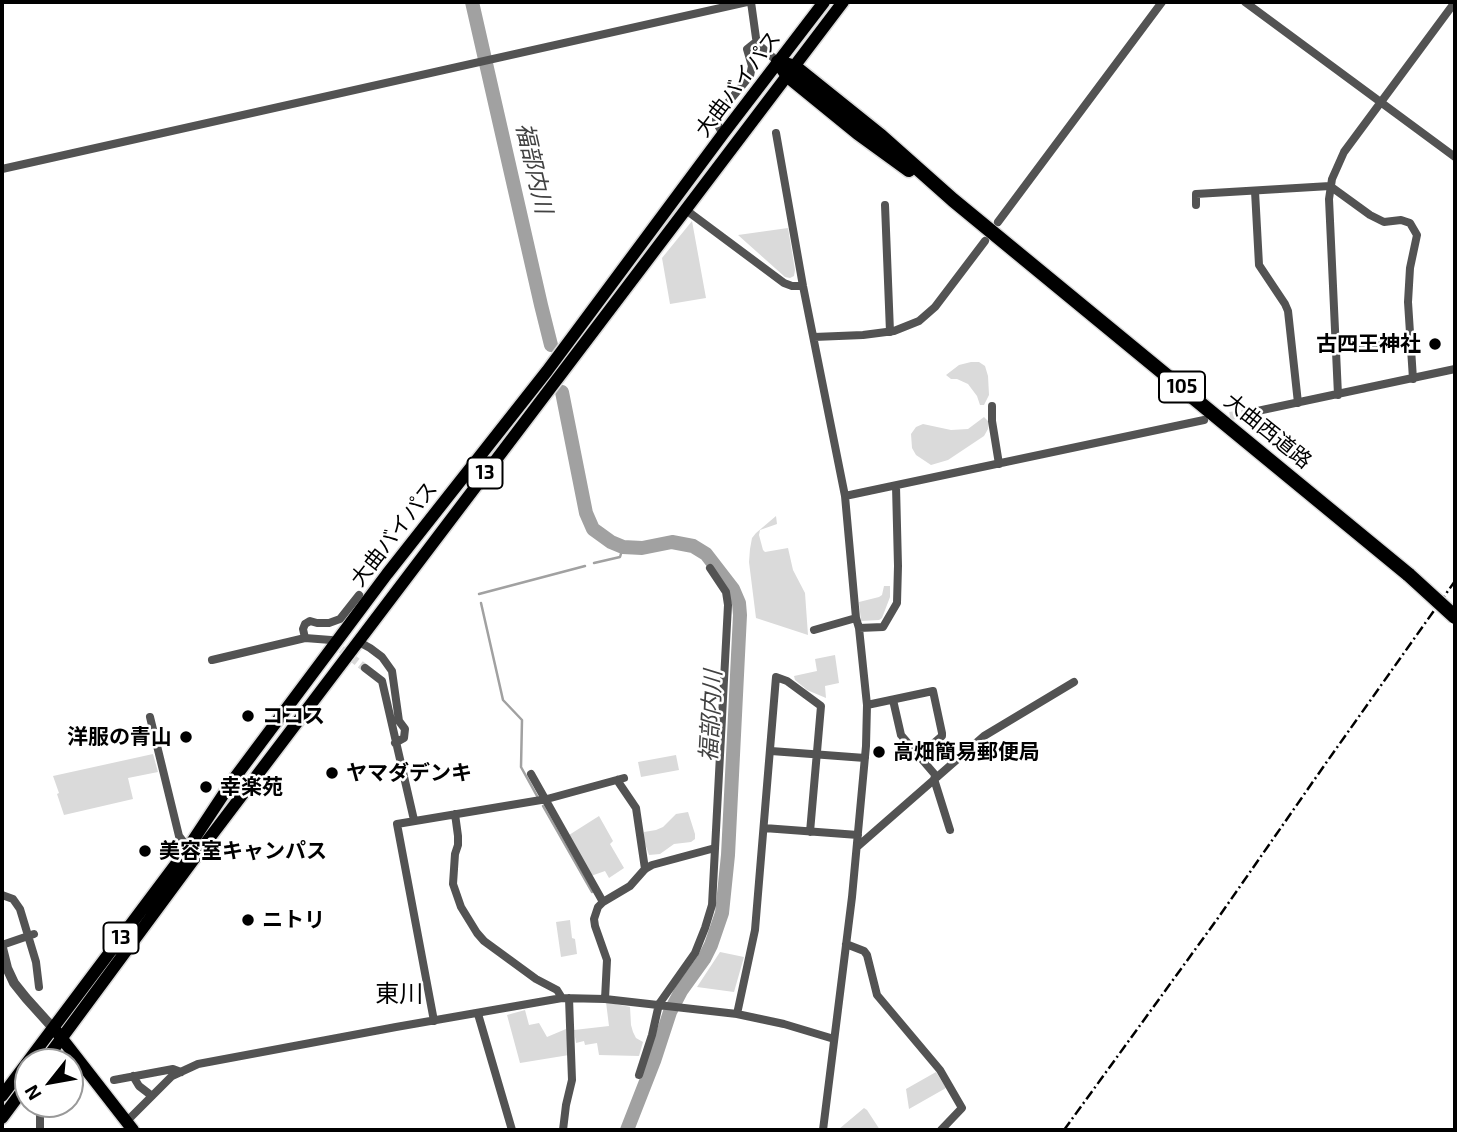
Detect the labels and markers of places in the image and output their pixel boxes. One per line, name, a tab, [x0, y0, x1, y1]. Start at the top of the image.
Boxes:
place label: 古四王神社	[1316, 331, 1421, 357]
marker: 古四王神社	[1427, 336, 1443, 352]
place label: ココス	[262, 703, 325, 729]
marker: ココス	[240, 708, 256, 724]
place label: 洋服の青山	[67, 724, 172, 750]
marker: 洋服の青山	[178, 729, 194, 745]
place label: 高畑簡易郵便局	[893, 739, 1040, 765]
marker: 高畑簡易郵便局	[871, 744, 887, 760]
place label: ヤマダデンキ	[346, 760, 472, 786]
marker: ヤマダデンキ	[324, 765, 340, 781]
place label: 幸楽苑	[220, 774, 283, 800]
marker: 幸楽苑	[198, 779, 214, 795]
place label: 美容室キャンパス	[159, 838, 327, 864]
marker: 美容室キャンパス	[137, 843, 153, 859]
place label: ニトリ	[262, 907, 325, 933]
marker: ニトリ	[240, 912, 256, 928]

